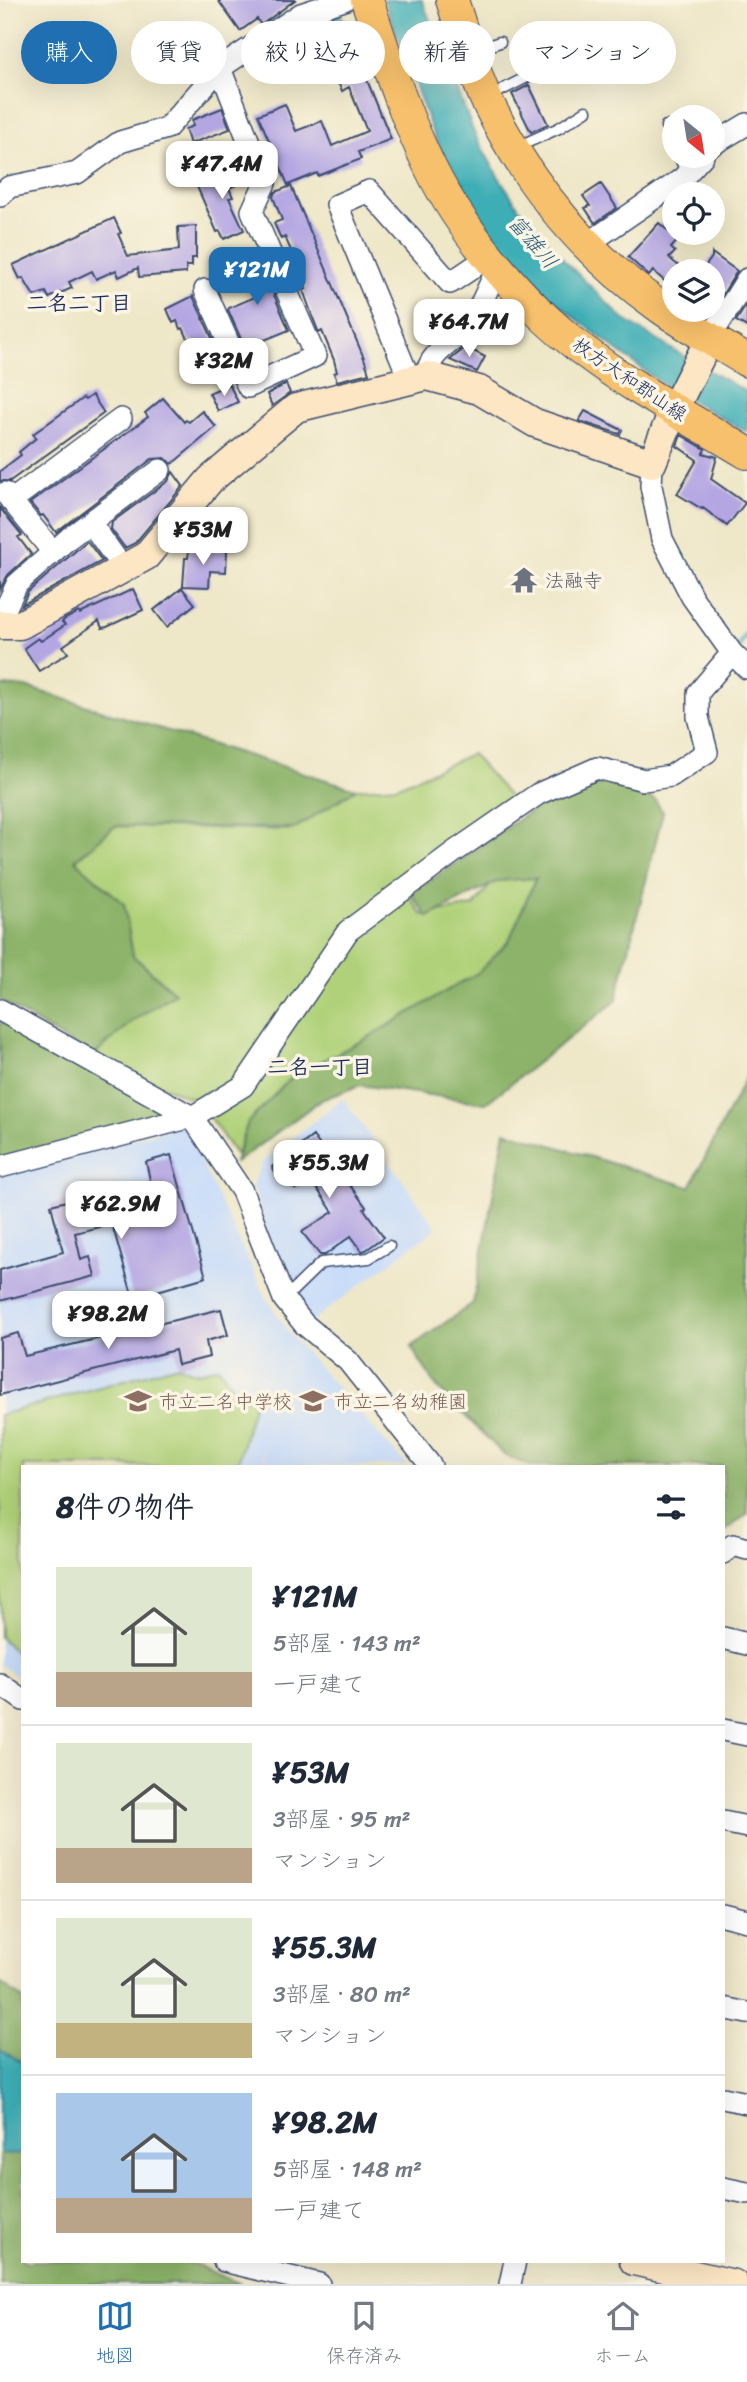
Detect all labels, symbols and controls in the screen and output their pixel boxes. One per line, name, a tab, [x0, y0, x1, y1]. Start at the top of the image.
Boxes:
chip: 購入	[21, 21, 117, 84]
chip: 賃貸	[131, 21, 227, 84]
chip: 絞り込み	[241, 21, 385, 84]
chip: 新着	[399, 21, 495, 84]
chip: マンション	[509, 21, 676, 84]
north arrow	[662, 105, 724, 168]
map controls	[662, 105, 725, 322]
pin: ¥47.4M	[165, 142, 279, 201]
text: ¥47.4M	[182, 143, 262, 184]
button: locate	[662, 182, 725, 245]
water label: 富雄川	[498, 206, 568, 278]
pin: ¥121M	[208, 247, 306, 307]
text: ¥121M	[225, 249, 289, 290]
button: layers	[662, 259, 725, 322]
district label: 二名二丁目	[27, 284, 132, 322]
pin: ¥64.7M	[412, 300, 526, 359]
text: ¥64.7M	[429, 301, 509, 342]
street label: 枚方大和郡山線	[565, 329, 694, 430]
pin: ¥32M	[183, 338, 265, 398]
text: ¥32M	[195, 340, 253, 381]
pin: ¥53M	[162, 508, 244, 567]
text: ¥53M	[174, 509, 232, 550]
place label: 法融寺	[545, 564, 602, 597]
temple icon: 法融寺	[509, 565, 539, 595]
district label: 二名一丁目	[268, 1048, 373, 1086]
pin: ¥55.3M	[272, 1140, 386, 1200]
text: ¥55.3M	[289, 1142, 369, 1183]
pin: ¥62.9M	[64, 1182, 178, 1241]
text: ¥62.9M	[82, 1183, 160, 1224]
pin: ¥98.2M	[51, 1292, 165, 1351]
text: ¥98.2M	[68, 1293, 148, 1334]
place label: 市立二名中学校	[159, 1385, 292, 1418]
place label: 市立二名幼稚園	[334, 1385, 467, 1418]
school or university icon: 市立二名中学校	[123, 1386, 153, 1416]
school or university icon: 市立二名幼稚園	[298, 1386, 328, 1416]
text: 8件の物件	[56, 1480, 194, 1534]
icon: filters	[652, 1488, 690, 1526]
text: ¥121M	[273, 1569, 357, 1623]
icon: home	[112, 1595, 196, 1679]
text: 5部屋 · 143 m²	[273, 1623, 421, 1664]
text: 一戸建て	[273, 1664, 365, 1705]
text: ¥53M	[273, 1745, 349, 1799]
icon: home	[112, 1771, 196, 1855]
text: 3部屋 · 95 m²	[273, 1799, 411, 1840]
text: マンション	[273, 1840, 387, 1881]
text: ¥55.3M	[273, 1920, 376, 1974]
icon: home	[112, 1946, 196, 2030]
text: 3部屋 · 80 m²	[273, 1974, 411, 2015]
text: マンション	[273, 2015, 387, 2056]
text: ¥98.2M	[273, 2095, 377, 2149]
icon: home	[112, 2121, 196, 2205]
text: 5部屋 · 148 m²	[273, 2149, 422, 2190]
text: 一戸建て	[273, 2190, 365, 2231]
tab: 地図	[96, 2297, 134, 2372]
tab: 保存済み	[326, 2297, 402, 2372]
tab: ホーム	[595, 2297, 651, 2372]

